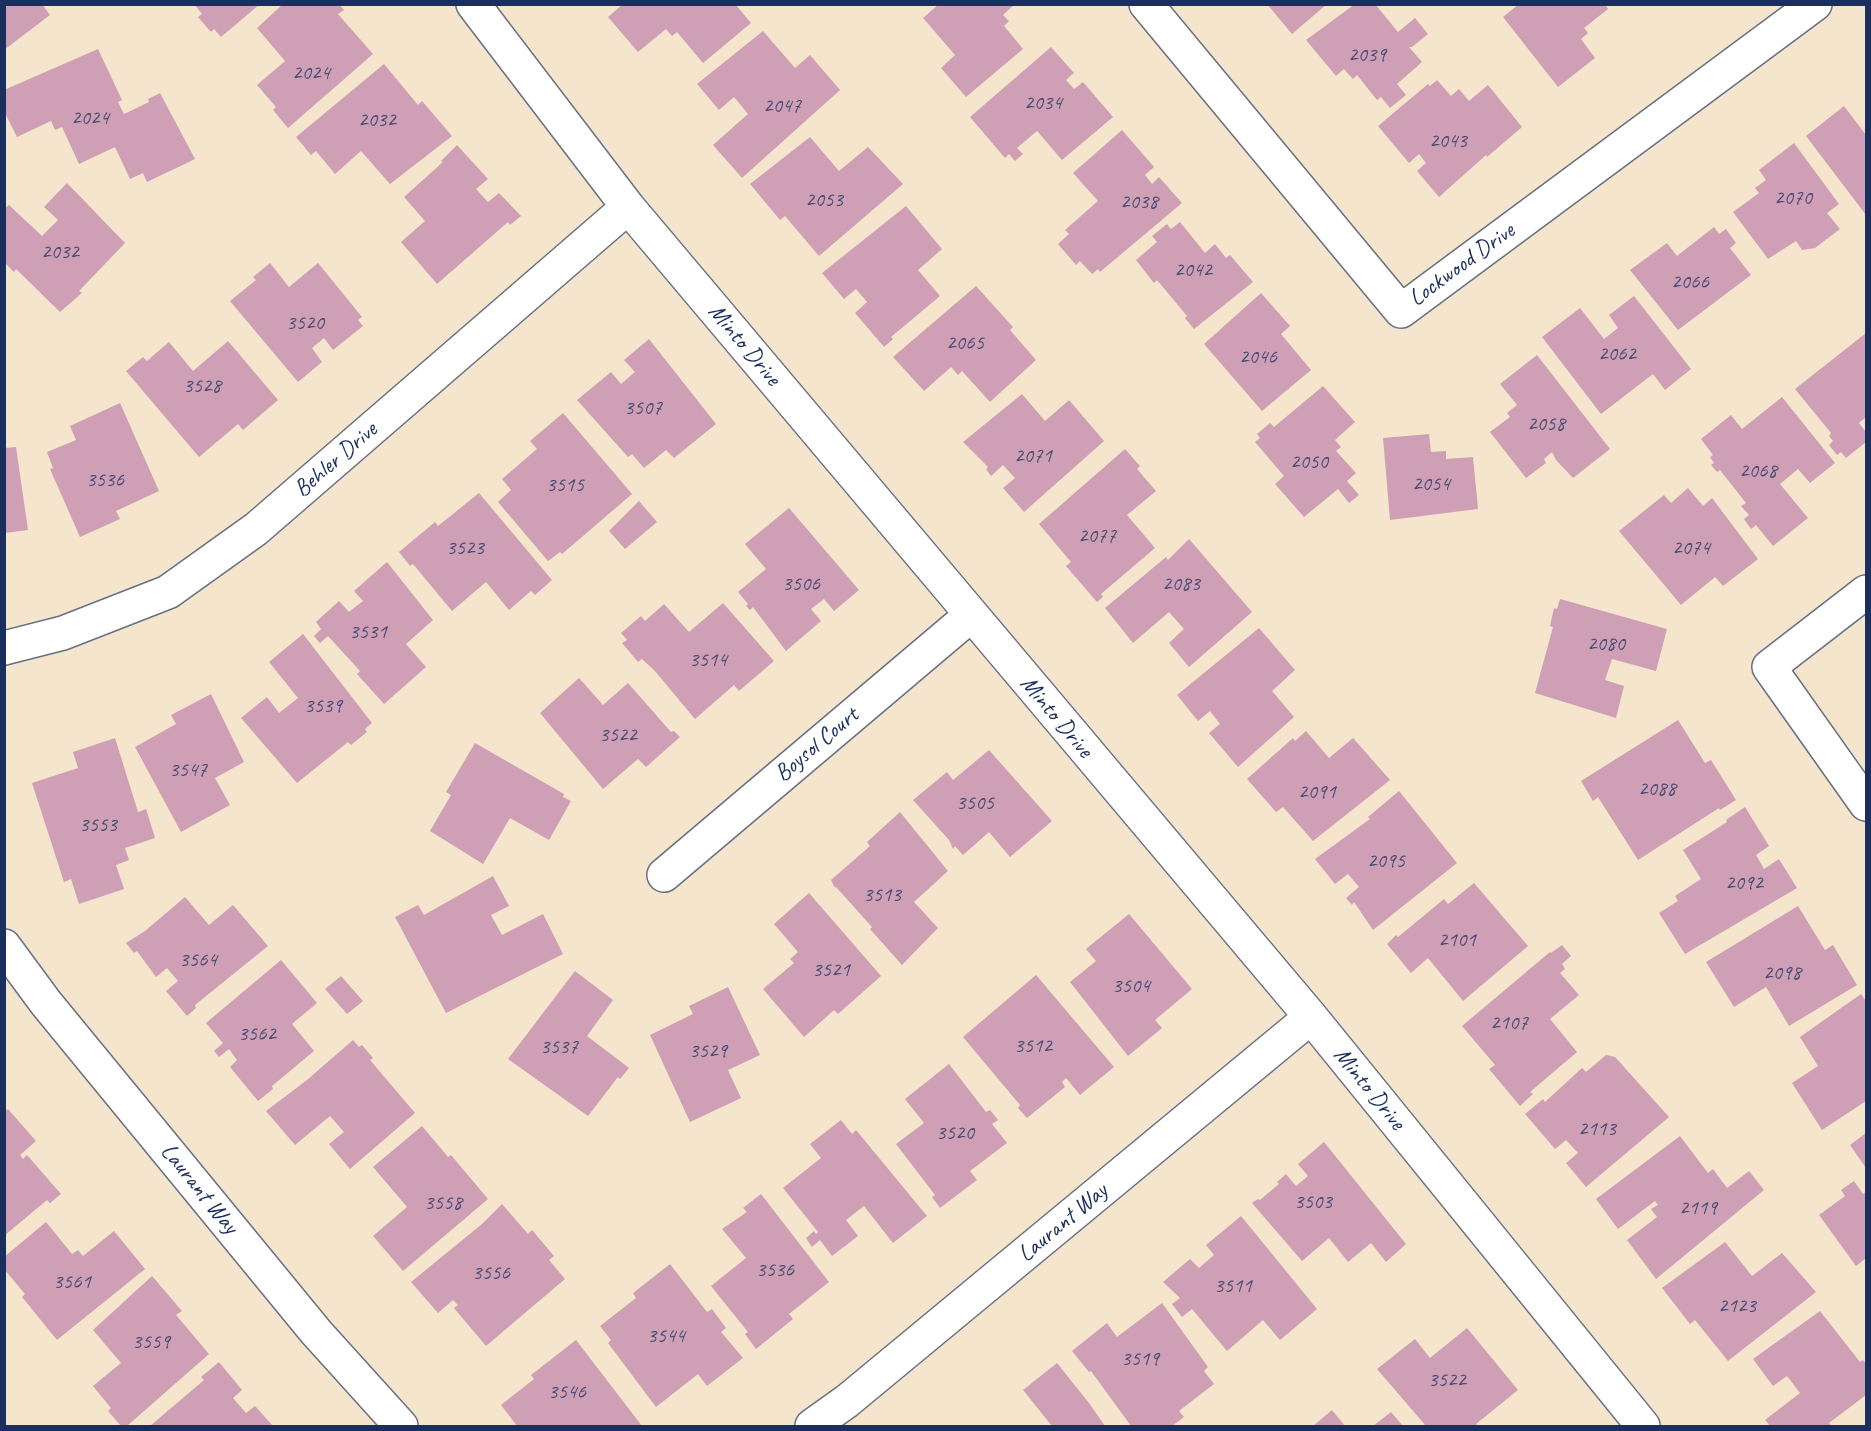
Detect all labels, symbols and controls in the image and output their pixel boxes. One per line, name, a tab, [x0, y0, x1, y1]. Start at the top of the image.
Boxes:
house number: 2039	[1348, 42, 1386, 68]
house number: 2024	[292, 60, 330, 86]
house number: 2034	[1024, 90, 1062, 116]
house number: 2047	[763, 93, 801, 119]
house number: 2024	[71, 105, 109, 131]
house number: 2032	[358, 107, 396, 133]
house number: 2043	[1429, 128, 1467, 154]
house number: 2070	[1774, 185, 1812, 211]
house number: 2053	[805, 187, 843, 213]
house number: 2038	[1120, 189, 1158, 215]
street label: Lockwood Drive	[1404, 217, 1520, 313]
house number: 2032	[41, 239, 79, 265]
house number: 2042	[1174, 257, 1212, 283]
house number: 2066	[1671, 269, 1709, 295]
street label: Minto Drive	[701, 298, 787, 392]
house number: 3520	[286, 310, 324, 336]
house number: 2065	[946, 330, 984, 356]
house number: 2062	[1598, 341, 1636, 367]
house number: 2046	[1239, 344, 1277, 370]
house number: 3528	[183, 373, 221, 399]
house number: 3507	[624, 395, 662, 421]
house number: 2058	[1527, 411, 1565, 437]
street label: Behler Drive	[289, 416, 383, 504]
house number: 2071	[1014, 443, 1052, 469]
house number: 2050	[1290, 449, 1328, 475]
house number: 2068	[1739, 458, 1777, 484]
house number: 3536	[86, 467, 124, 493]
house number: 2054	[1412, 471, 1450, 497]
house number: 3515	[546, 472, 584, 498]
house number: 2077	[1078, 523, 1116, 549]
house number: 3523	[446, 535, 484, 561]
house number: 2074	[1672, 535, 1710, 561]
house number: 3506	[782, 571, 820, 597]
house number: 2083	[1162, 571, 1200, 597]
house number: 3531	[349, 619, 387, 645]
house number: 2080	[1587, 631, 1625, 657]
house number: 3514	[689, 647, 727, 673]
street label: Minto Drive	[1013, 670, 1099, 764]
house number: 3539	[304, 693, 342, 719]
street label: Boysol Court	[769, 702, 865, 788]
house number: 3522	[599, 722, 637, 748]
house number: 3547	[169, 757, 207, 783]
house number: 2088	[1638, 776, 1676, 802]
house number: 2091	[1298, 779, 1336, 805]
house number: 3505	[956, 790, 994, 816]
house number: 3553	[79, 812, 117, 838]
house number: 2095	[1367, 848, 1405, 874]
house number: 2092	[1725, 870, 1763, 896]
house number: 3513	[863, 882, 901, 908]
house number: 2101	[1438, 927, 1476, 953]
house number: 3564	[179, 947, 217, 973]
house number: 3521	[812, 957, 850, 983]
house number: 2098	[1763, 960, 1801, 986]
house number: 3504	[1112, 973, 1150, 999]
house number: 2107	[1490, 1010, 1528, 1036]
house number: 3562	[238, 1021, 276, 1047]
house number: 3512	[1014, 1033, 1052, 1059]
house number: 3537	[540, 1034, 578, 1060]
house number: 3529	[689, 1038, 727, 1064]
street label: Minto Drive	[1327, 1042, 1411, 1136]
house number: 2113	[1578, 1116, 1616, 1142]
house number: 3520	[936, 1120, 974, 1146]
street label: Laurant Way	[154, 1138, 244, 1240]
street label: Laurant Way	[1012, 1177, 1114, 1269]
house number: 3503	[1294, 1189, 1332, 1215]
house number: 3558	[424, 1190, 462, 1216]
house number: 2119	[1679, 1195, 1717, 1221]
house number: 3536	[756, 1257, 794, 1283]
house number: 3556	[472, 1260, 510, 1286]
house number: 3561	[53, 1269, 91, 1295]
house number: 3511	[1214, 1273, 1252, 1299]
house number: 2123	[1718, 1293, 1756, 1319]
house number: 3544	[647, 1323, 685, 1349]
house number: 3559	[132, 1329, 170, 1355]
house number: 3519	[1121, 1346, 1159, 1372]
house number: 3522	[1428, 1367, 1466, 1393]
house number: 3546	[548, 1379, 586, 1405]

